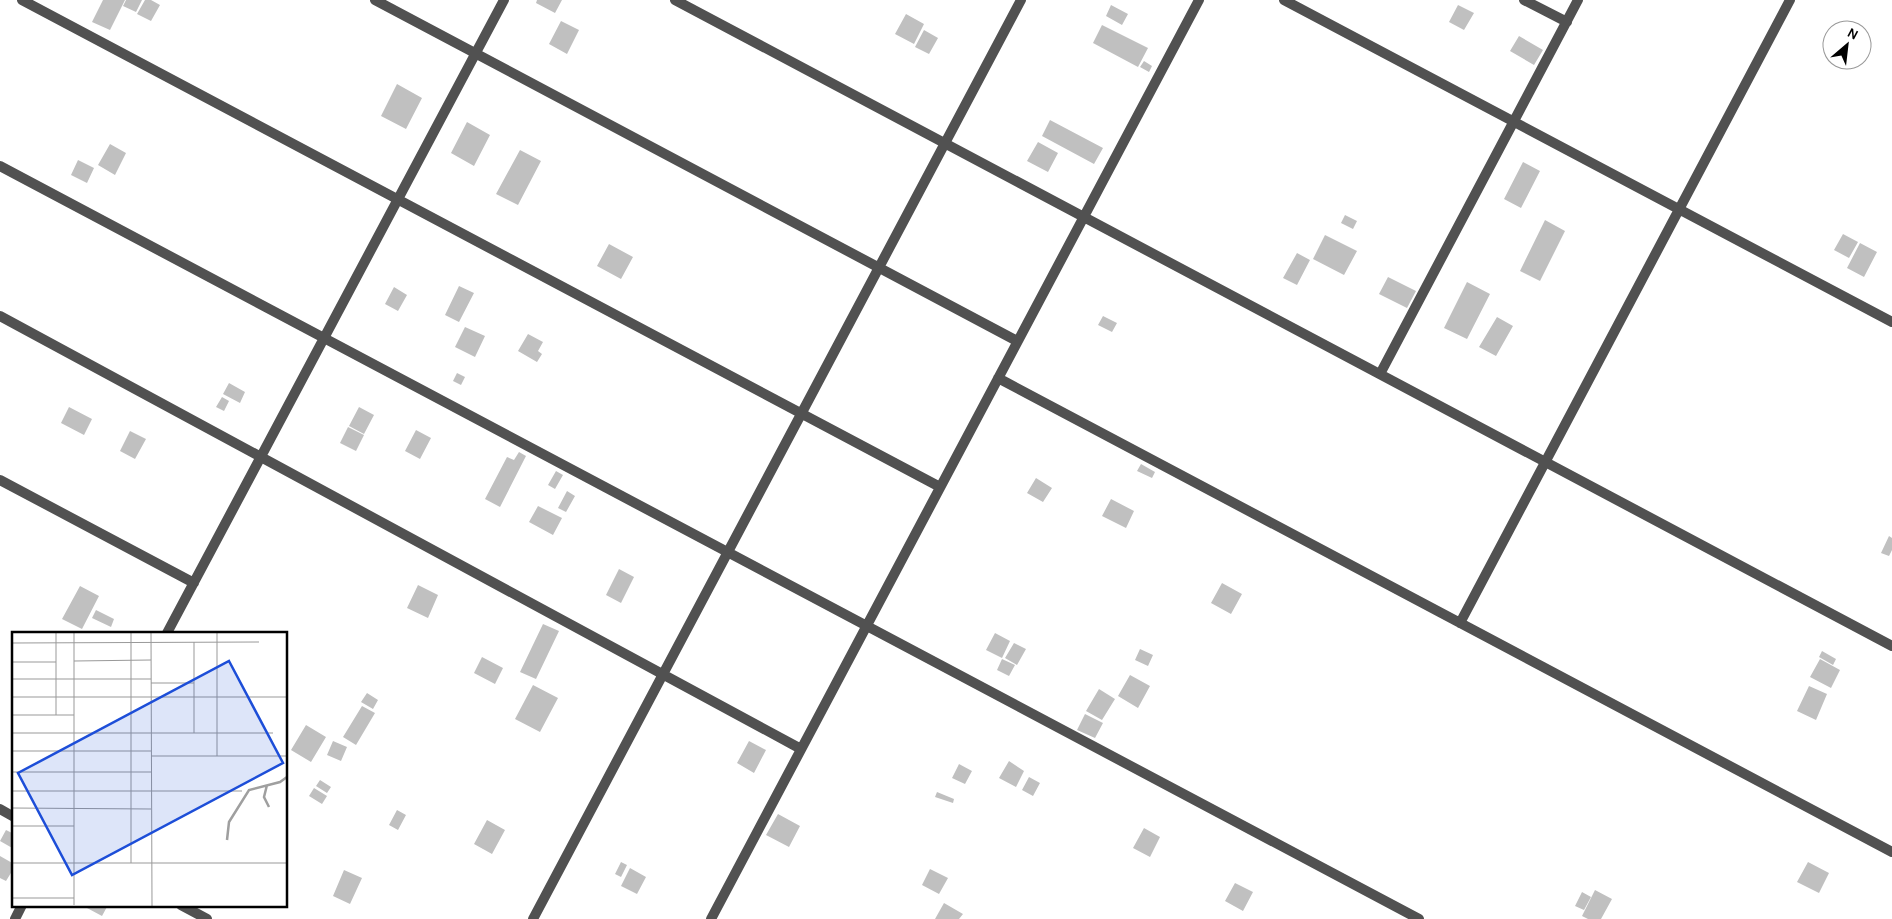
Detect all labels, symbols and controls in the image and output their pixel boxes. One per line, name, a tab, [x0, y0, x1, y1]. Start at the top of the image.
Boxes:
north arrow	[1822, 20, 1872, 70]
text: N	[1844, 24, 1861, 44]
inset map	[12, 632, 288, 906]

